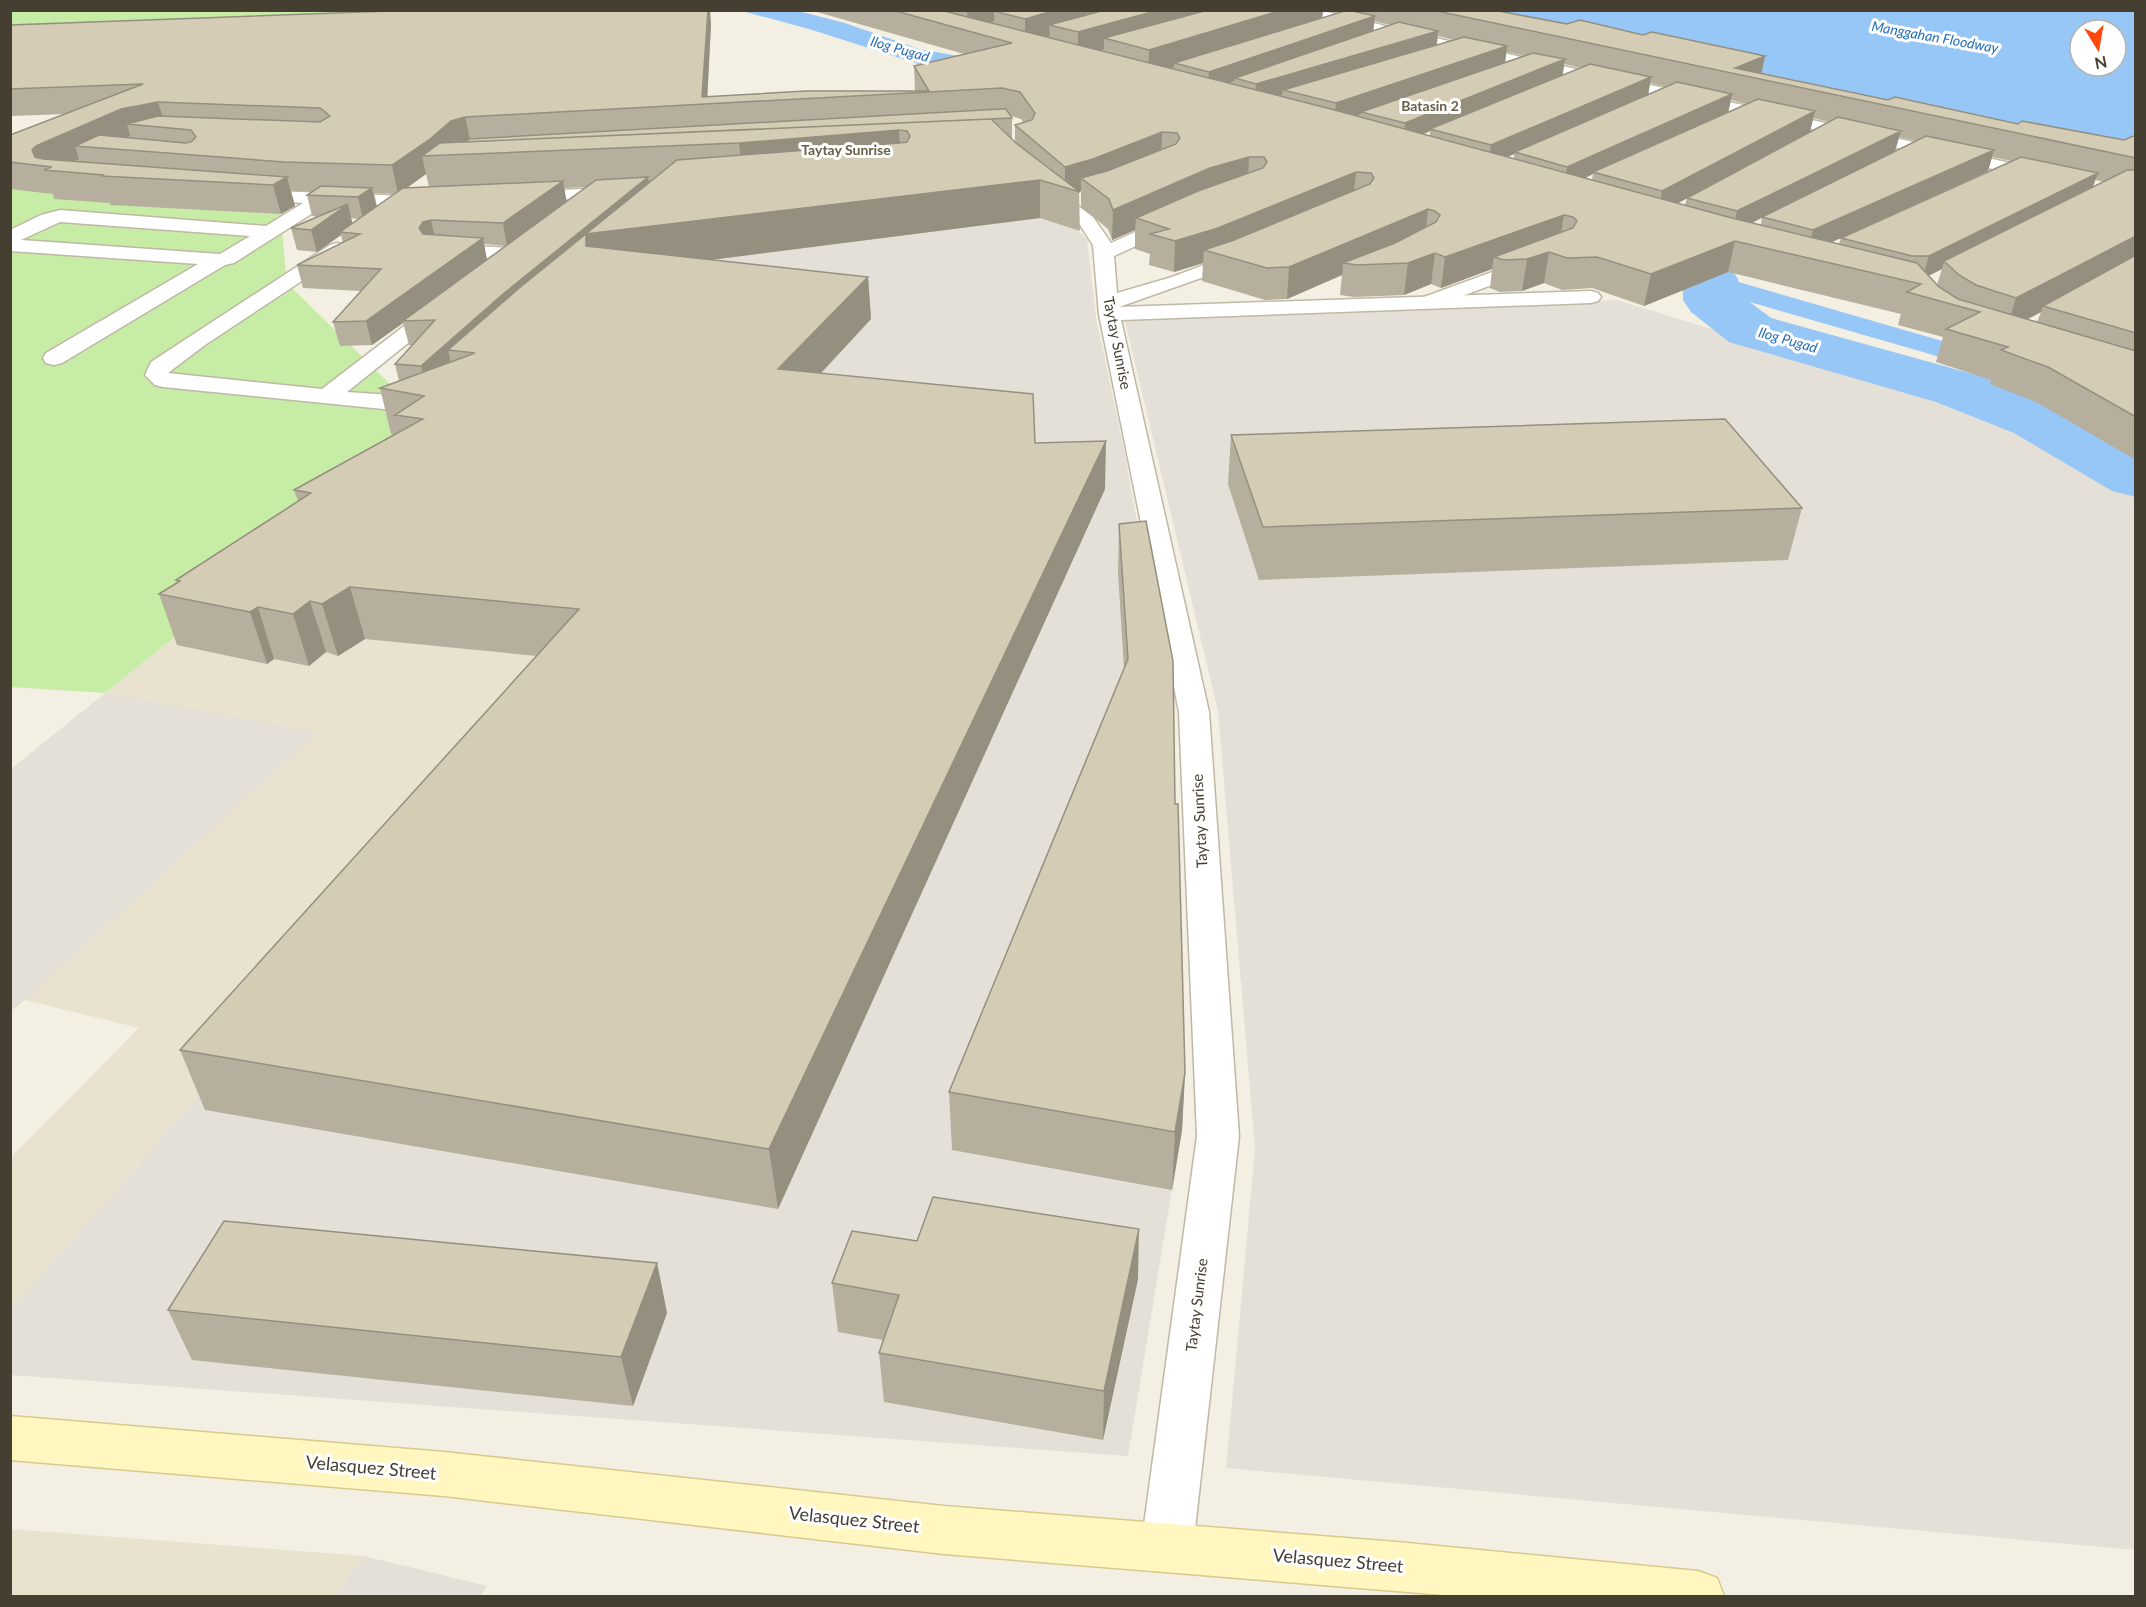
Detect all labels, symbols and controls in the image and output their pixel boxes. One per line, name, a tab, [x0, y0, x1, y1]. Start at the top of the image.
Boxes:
water label: Manggahan Floodway	[1870, 17, 2000, 56]
north arrow	[2068, 18, 2128, 78]
water label: Ilog Pugad	[869, 32, 932, 65]
text: N	[2093, 53, 2109, 74]
district label: Batasin 2	[1401, 97, 1459, 114]
district label: Taytay Sunrise	[801, 141, 891, 158]
street label: Taytay Sunrise	[1100, 295, 1136, 391]
water label: Ilog Pugad	[1757, 323, 1820, 356]
street label: Taytay Sunrise	[1188, 773, 1210, 869]
street label: Taytay Sunrise	[1181, 1257, 1211, 1353]
street label: Velasquez Street	[305, 1450, 438, 1484]
street label: Velasquez Street	[788, 1501, 921, 1537]
street label: Velasquez Street	[1272, 1543, 1405, 1577]

